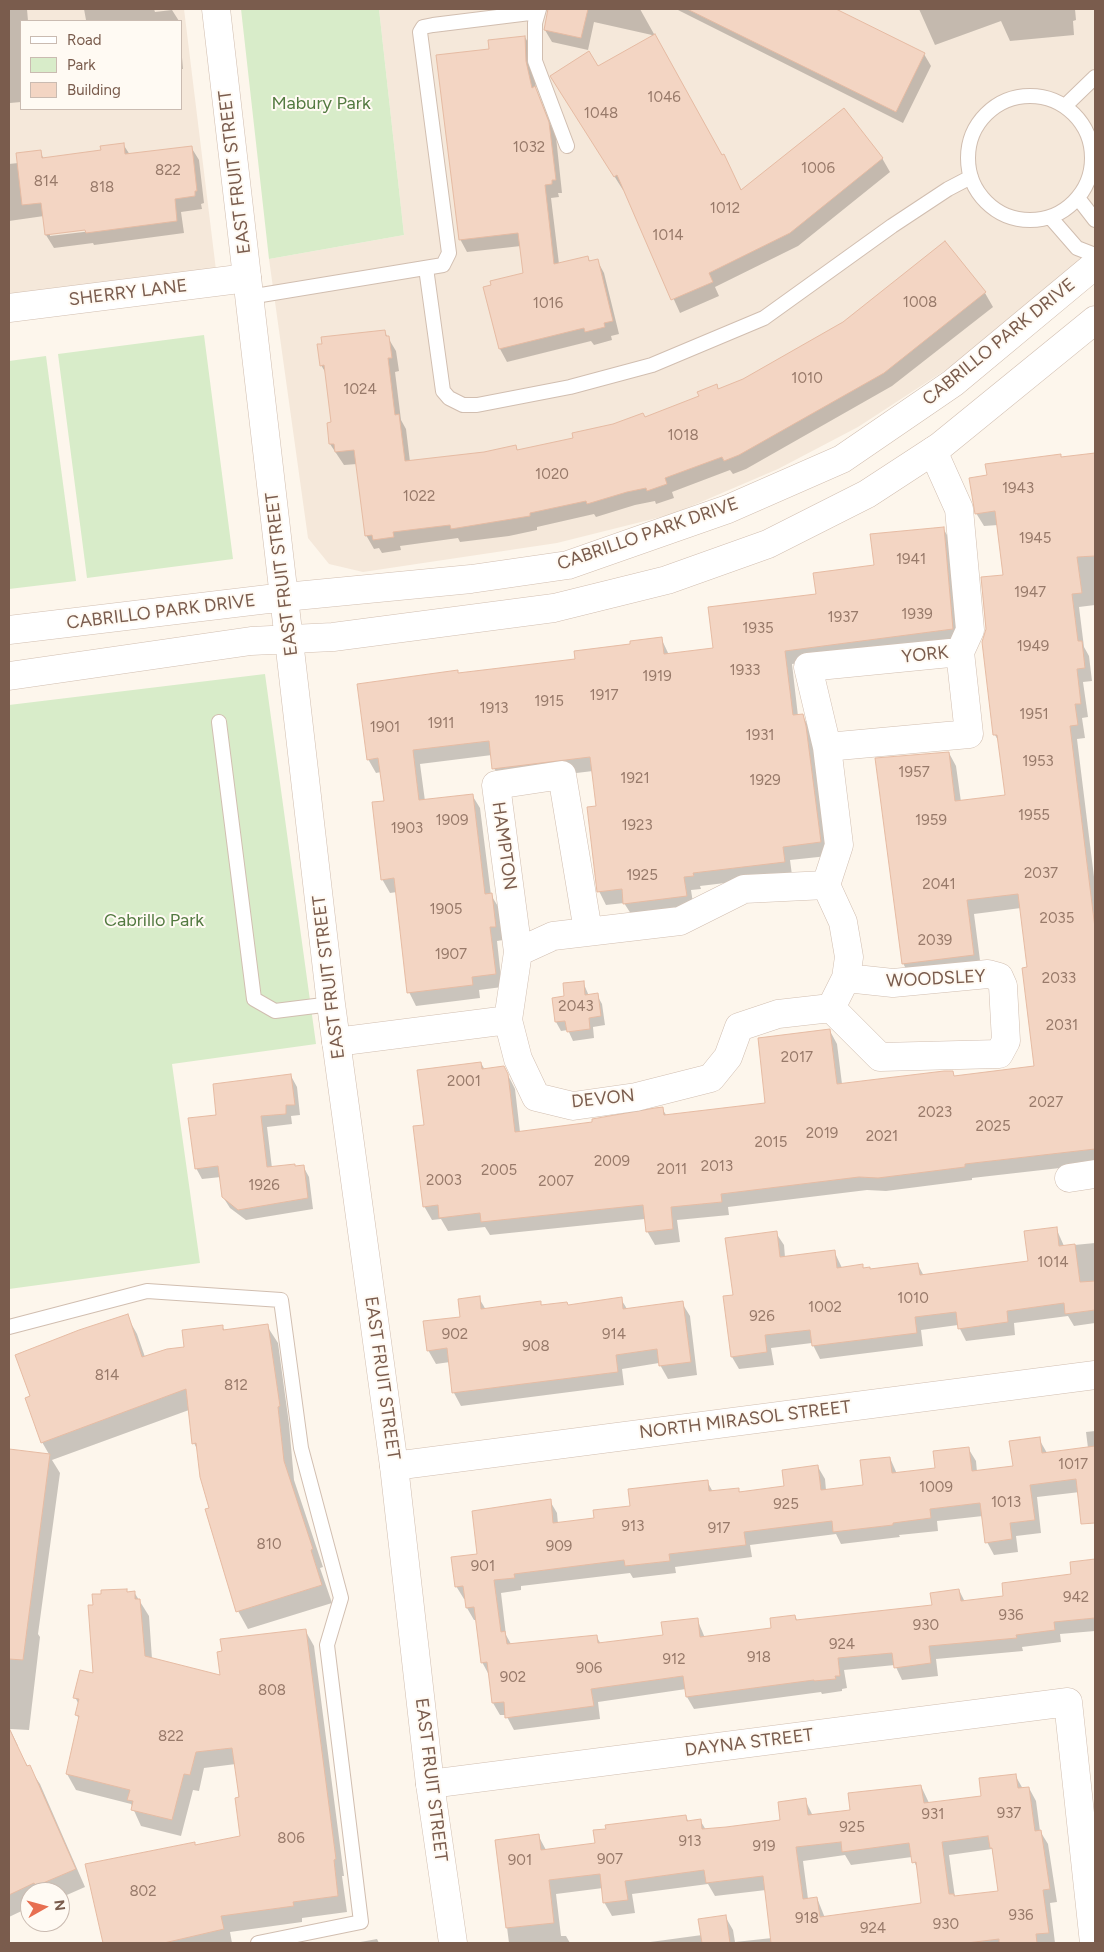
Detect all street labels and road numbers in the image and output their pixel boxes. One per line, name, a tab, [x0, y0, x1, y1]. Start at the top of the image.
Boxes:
street label: EAST FRUIT STREET	[214, 89, 256, 255]
street label: CABRILLO PARK DRIVE	[918, 274, 1080, 410]
street label: SHERRY LANE	[68, 275, 188, 311]
street label: EAST FRUIT STREET	[261, 491, 303, 657]
street label: CABRILLO PARK DRIVE	[555, 493, 741, 575]
street label: CABRILLO PARK DRIVE	[65, 590, 257, 634]
street label: YORK	[900, 642, 950, 668]
street label: HAMPTON	[487, 800, 521, 892]
street label: EAST FRUIT STREET	[308, 894, 350, 1060]
street label: WOODSLEY	[886, 966, 986, 992]
street label: DEVON	[570, 1085, 636, 1113]
street label: EAST FRUIT STREET	[360, 1295, 404, 1461]
street label: NORTH MIRASOL STREET	[638, 1396, 852, 1444]
street label: EAST FRUIT STREET	[410, 1697, 452, 1863]
street label: DAYNA STREET	[684, 1724, 814, 1762]

